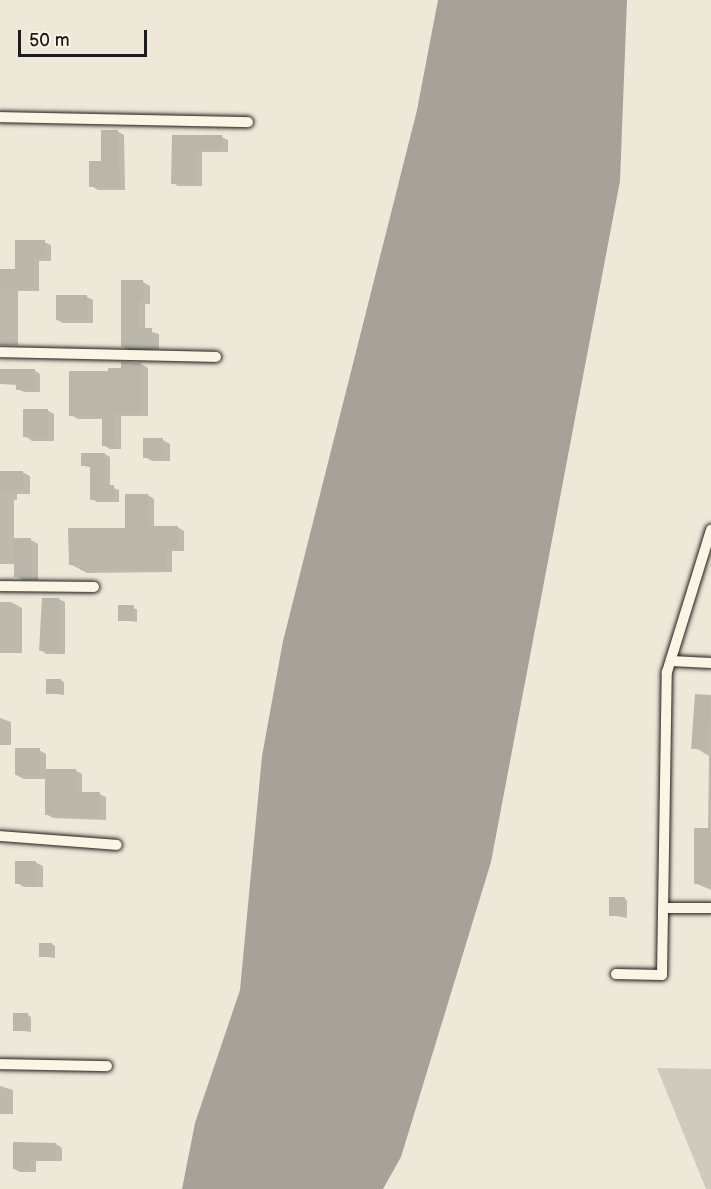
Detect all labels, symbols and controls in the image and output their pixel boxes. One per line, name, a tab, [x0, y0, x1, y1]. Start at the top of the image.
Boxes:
scale bar	[21, 18, 150, 56]
text: 50 m	[29, 30, 70, 51]

